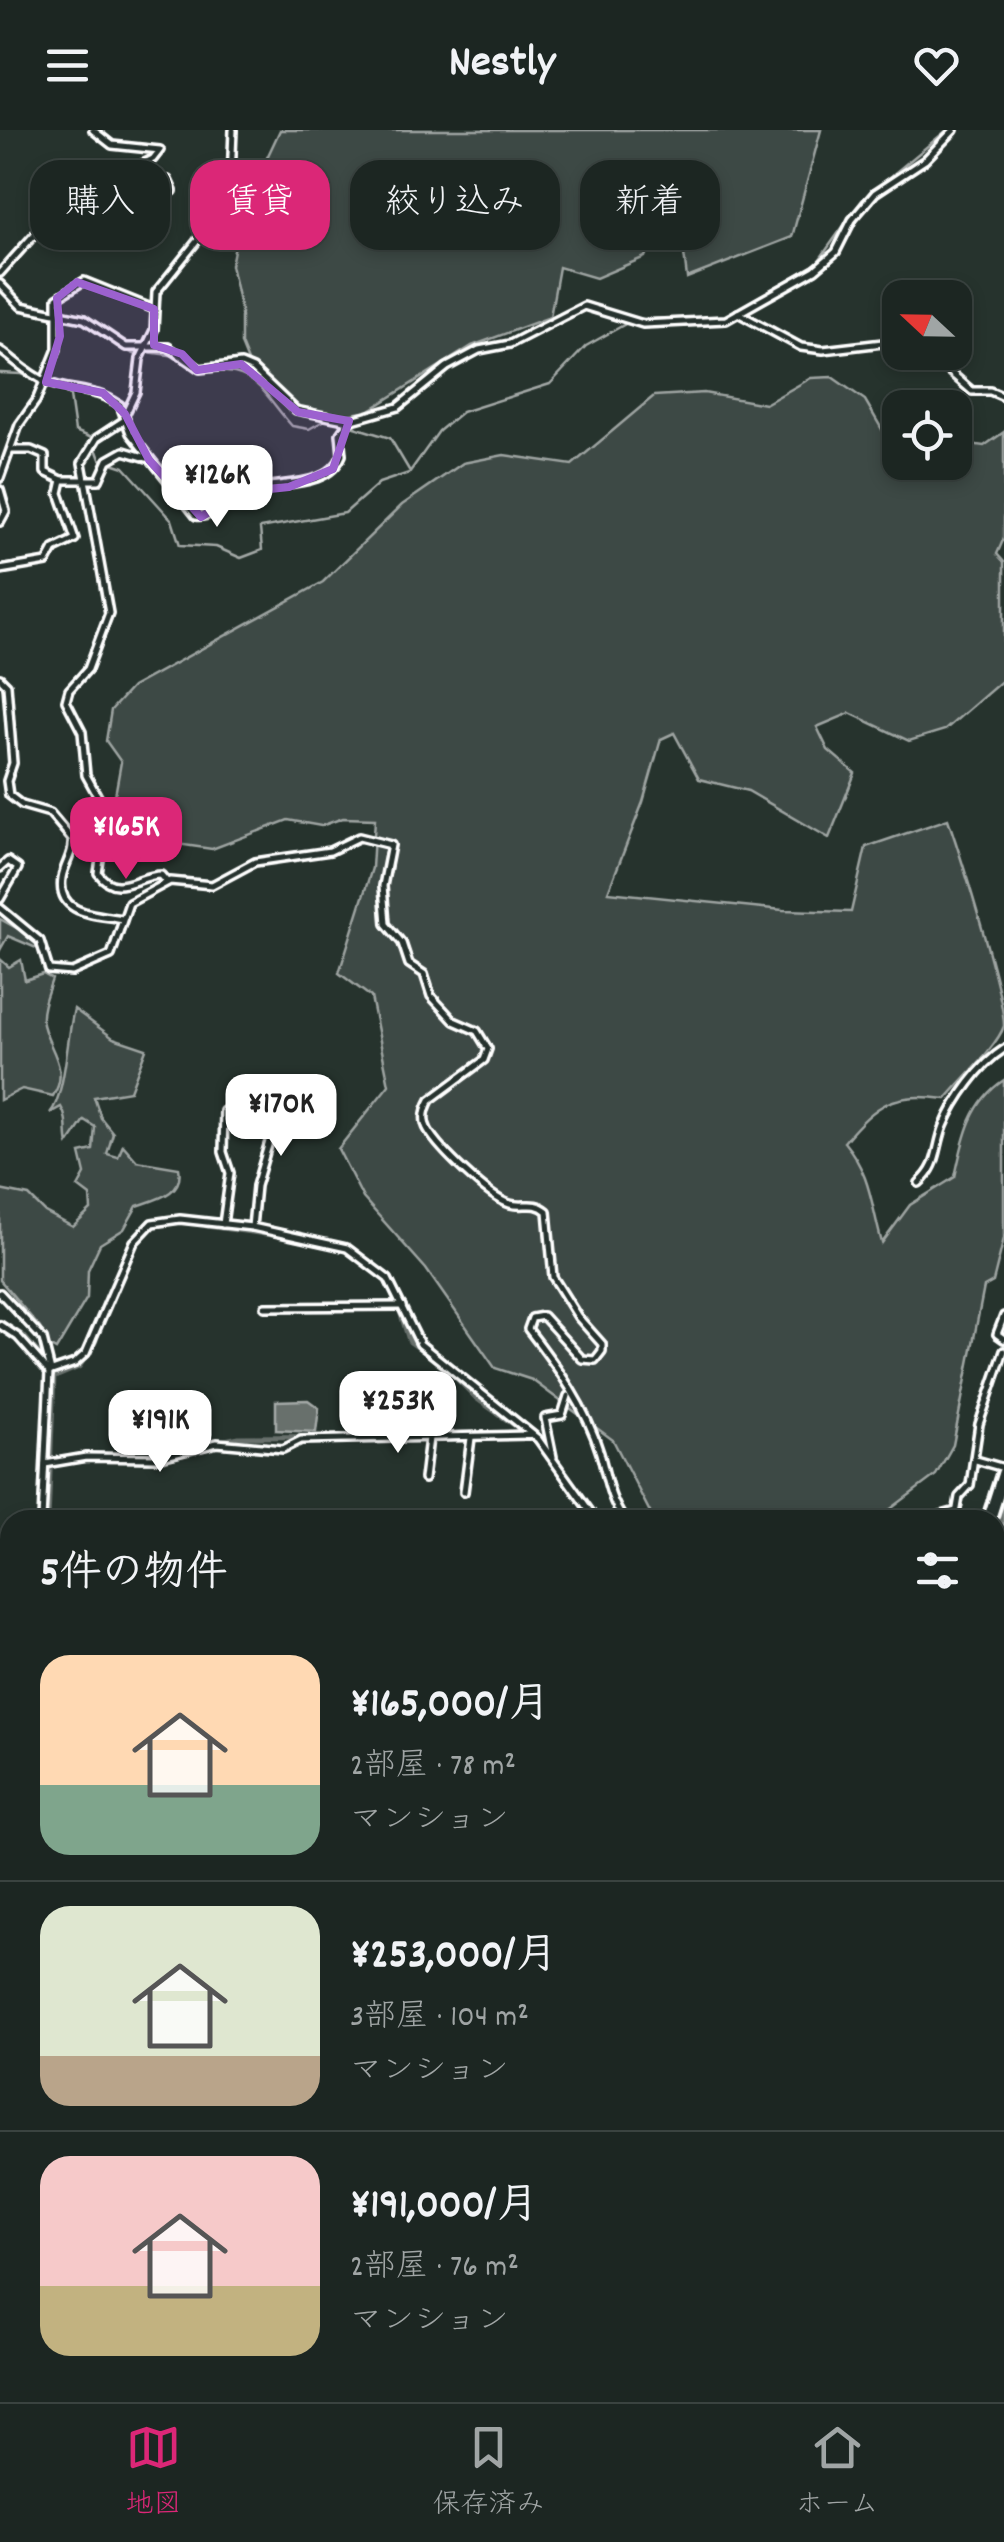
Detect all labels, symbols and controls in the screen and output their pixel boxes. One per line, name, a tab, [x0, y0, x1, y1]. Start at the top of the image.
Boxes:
text: Nestly	[449, 33, 555, 97]
icon: menu	[40, 38, 95, 93]
icon: heart	[909, 38, 964, 93]
chip: 購入	[30, 160, 170, 250]
chip: 賃貸	[190, 160, 330, 250]
chip: 絞り込み	[350, 160, 560, 250]
chip: 新着	[580, 160, 720, 250]
north arrow	[882, 280, 972, 370]
map controls	[882, 280, 972, 480]
button: locate	[882, 390, 972, 480]
pin: ¥126K	[147, 445, 287, 530]
text: ¥126K	[184, 454, 250, 500]
pin: ¥165K	[56, 797, 196, 882]
text: ¥165K	[92, 806, 160, 852]
pin: ¥170K	[211, 1074, 351, 1159]
text: ¥170K	[248, 1083, 314, 1129]
pin: ¥253K	[328, 1371, 468, 1456]
text: ¥253K	[361, 1380, 435, 1426]
pin: ¥191K	[90, 1390, 230, 1475]
text: ¥191K	[131, 1399, 189, 1445]
icon: filters	[910, 1543, 965, 1598]
text: 5件の物件	[40, 1546, 227, 1606]
text: ¥165,000/月	[350, 1677, 550, 1737]
icon: home	[120, 1695, 240, 1815]
text: 2部屋 · 78 m²	[350, 1745, 516, 1791]
text: マンション	[350, 1799, 509, 1845]
text: ¥253,000/月	[350, 1928, 557, 1988]
icon: home	[120, 1946, 240, 2066]
text: 3部屋 · 104 m²	[350, 1996, 529, 2042]
text: マンション	[350, 2050, 509, 2096]
text: ¥191,000/月	[350, 2178, 539, 2238]
icon: home	[120, 2196, 240, 2316]
text: 2部屋 · 76 m²	[350, 2246, 519, 2292]
text: マンション	[350, 2300, 509, 2346]
tab: 地図	[126, 2420, 182, 2527]
tab: 保存済み	[433, 2420, 545, 2527]
tab: ホーム	[796, 2420, 878, 2527]

